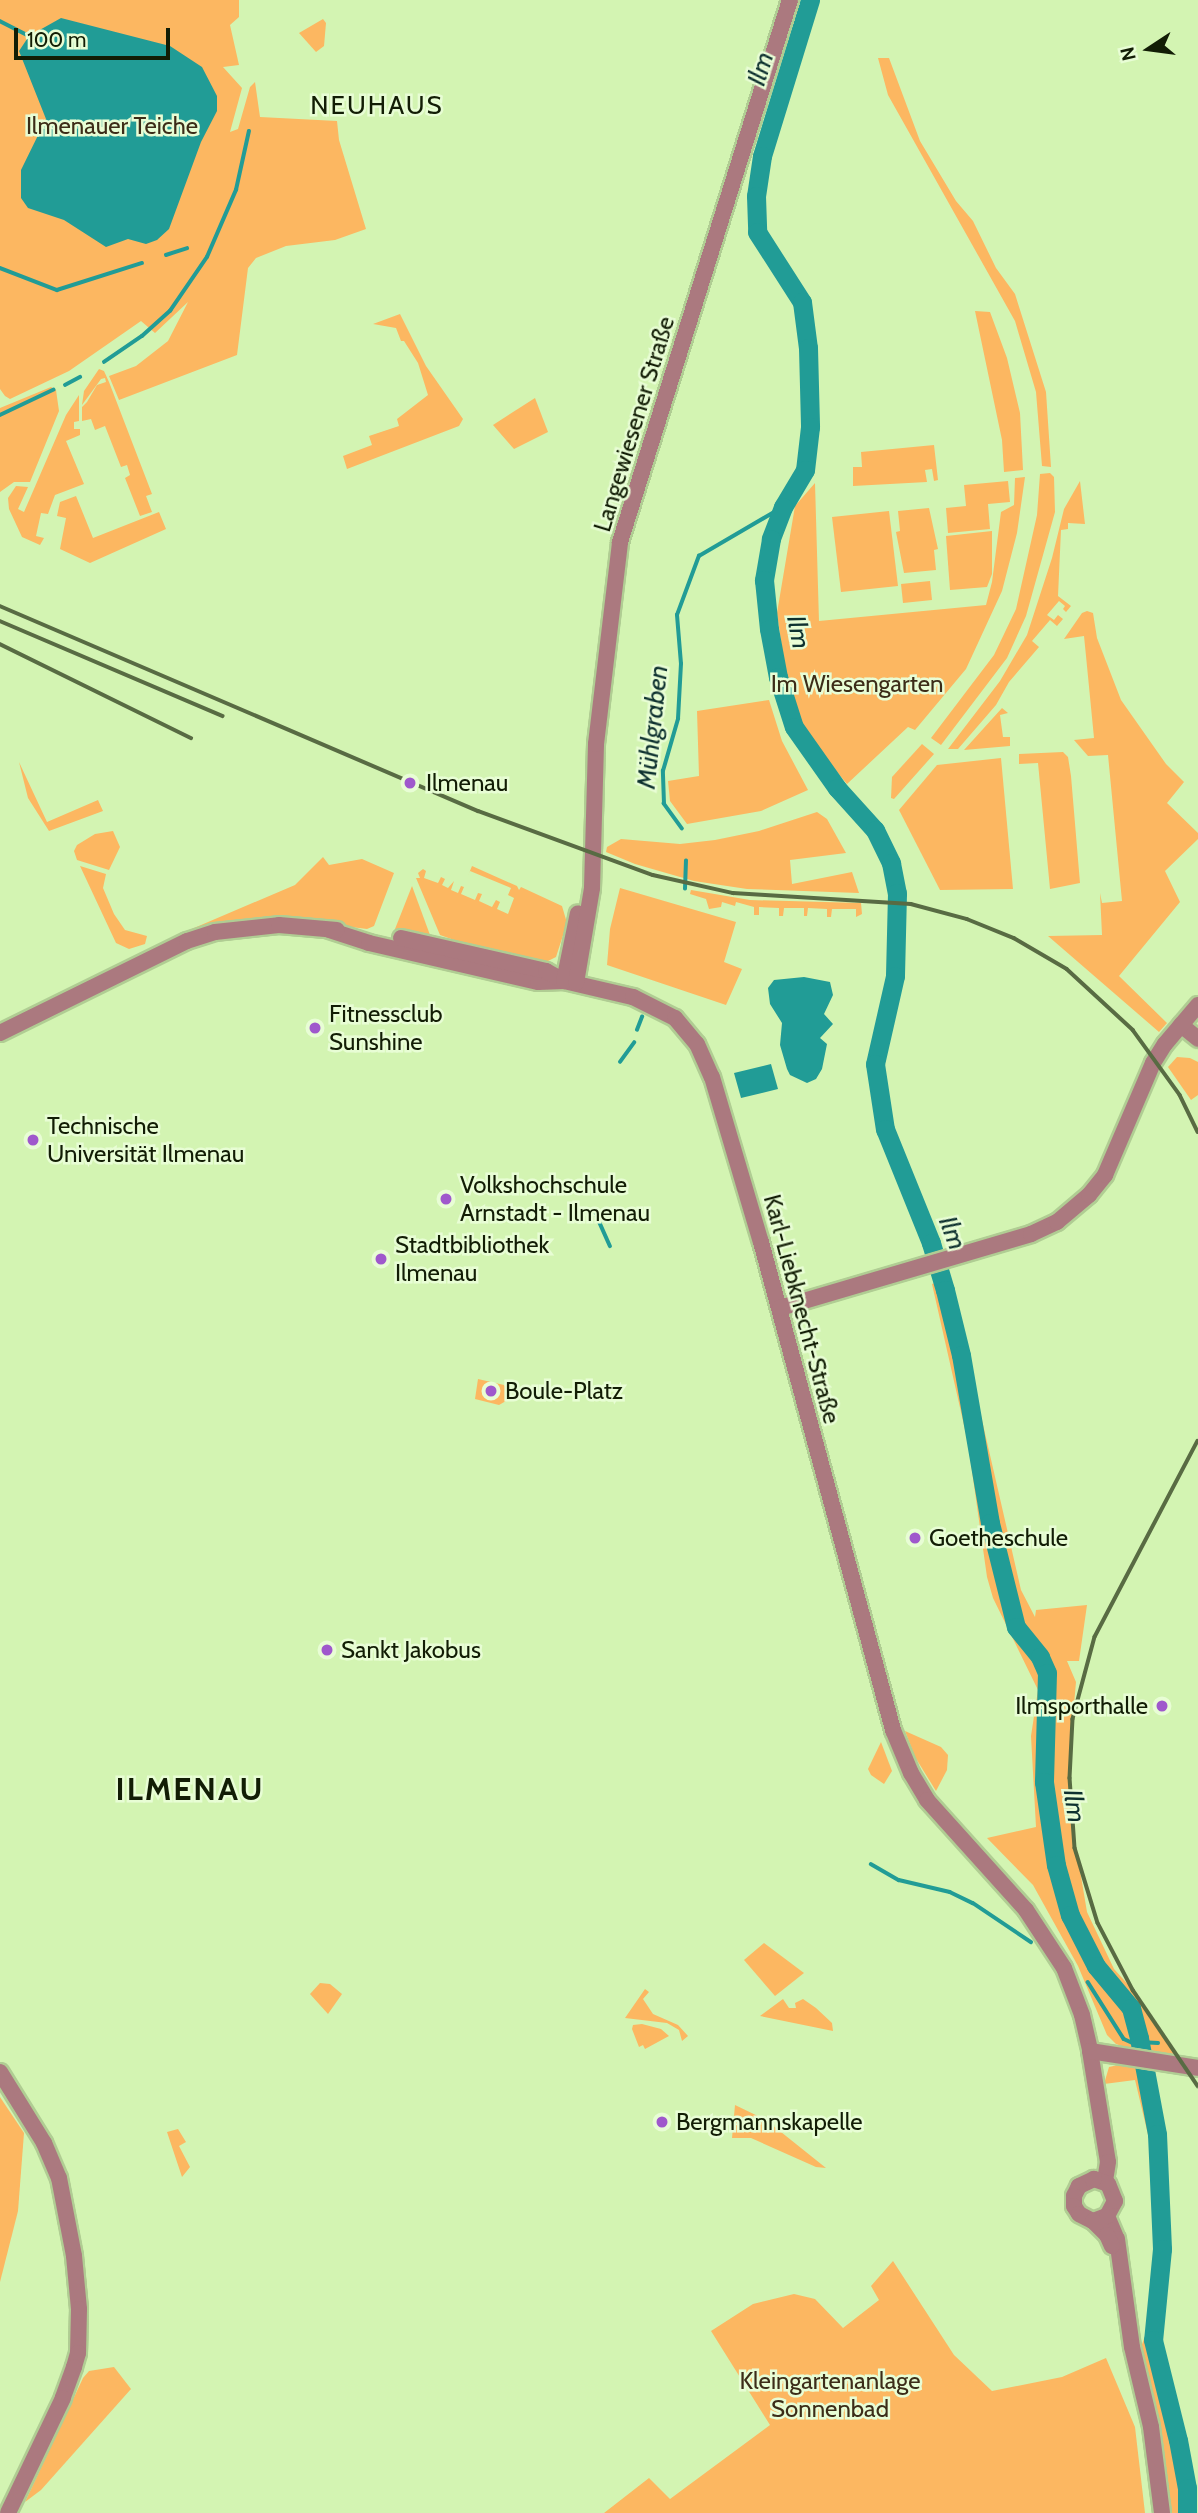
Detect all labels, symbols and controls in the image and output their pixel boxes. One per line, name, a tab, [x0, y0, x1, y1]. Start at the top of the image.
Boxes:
scale bar	[18, 14, 173, 58]
north arrow	[1114, 14, 1184, 84]
text: 100 m	[27, 27, 86, 52]
text: N	[1115, 45, 1141, 63]
water label: Ilm	[741, 49, 781, 89]
district label: NEUHAUS	[311, 90, 443, 122]
park label: Ilmenauer Teiche	[26, 112, 198, 140]
street label: Langewiesener Straße	[588, 313, 680, 535]
water label: Ilm	[780, 613, 816, 651]
water label: Mühlgraben	[631, 664, 675, 790]
park label: Im Wiesengarten	[771, 670, 943, 698]
place label: Ilmenau	[426, 769, 508, 797]
marker: Ilmenau	[400, 773, 420, 793]
place label: Fitnessclub Sunshine	[329, 1000, 443, 1056]
marker: Fitnessclub Sunshine	[307, 1020, 323, 1036]
place label: Technische Universität Ilmenau	[47, 1112, 244, 1168]
marker: Technische Universität Ilmenau	[25, 1132, 41, 1148]
place label: Volkshochschule Arnstadt - Ilmenau	[460, 1171, 650, 1227]
marker: Volkshochschule Arnstadt - Ilmenau	[438, 1191, 454, 1207]
street label: Karl-Liebknecht-Straße	[758, 1191, 846, 1427]
water label: Ilm	[931, 1212, 973, 1254]
place label: Stadtbibliothek Ilmenau	[395, 1231, 549, 1287]
marker: Stadtbibliothek Ilmenau	[373, 1251, 389, 1267]
place label: Boule-Platz	[505, 1377, 623, 1405]
marker: Boule-Platz	[483, 1383, 499, 1399]
place label: Goetheschule	[929, 1524, 1068, 1552]
marker: Goetheschule	[907, 1530, 923, 1546]
place label: Sankt Jakobus	[341, 1636, 481, 1664]
marker: Sankt Jakobus	[319, 1642, 335, 1658]
place label: Ilmsporthalle	[1015, 1692, 1148, 1720]
marker: Ilmsporthalle	[1154, 1698, 1170, 1714]
district label: ILMENAU	[116, 1770, 264, 1808]
water label: Ilm	[1056, 1787, 1092, 1825]
place label: Bergmannskapelle	[676, 2108, 863, 2136]
marker: Bergmannskapelle	[654, 2114, 670, 2130]
park label: Kleingartenanlage Sonnenbad	[739, 2367, 921, 2423]

